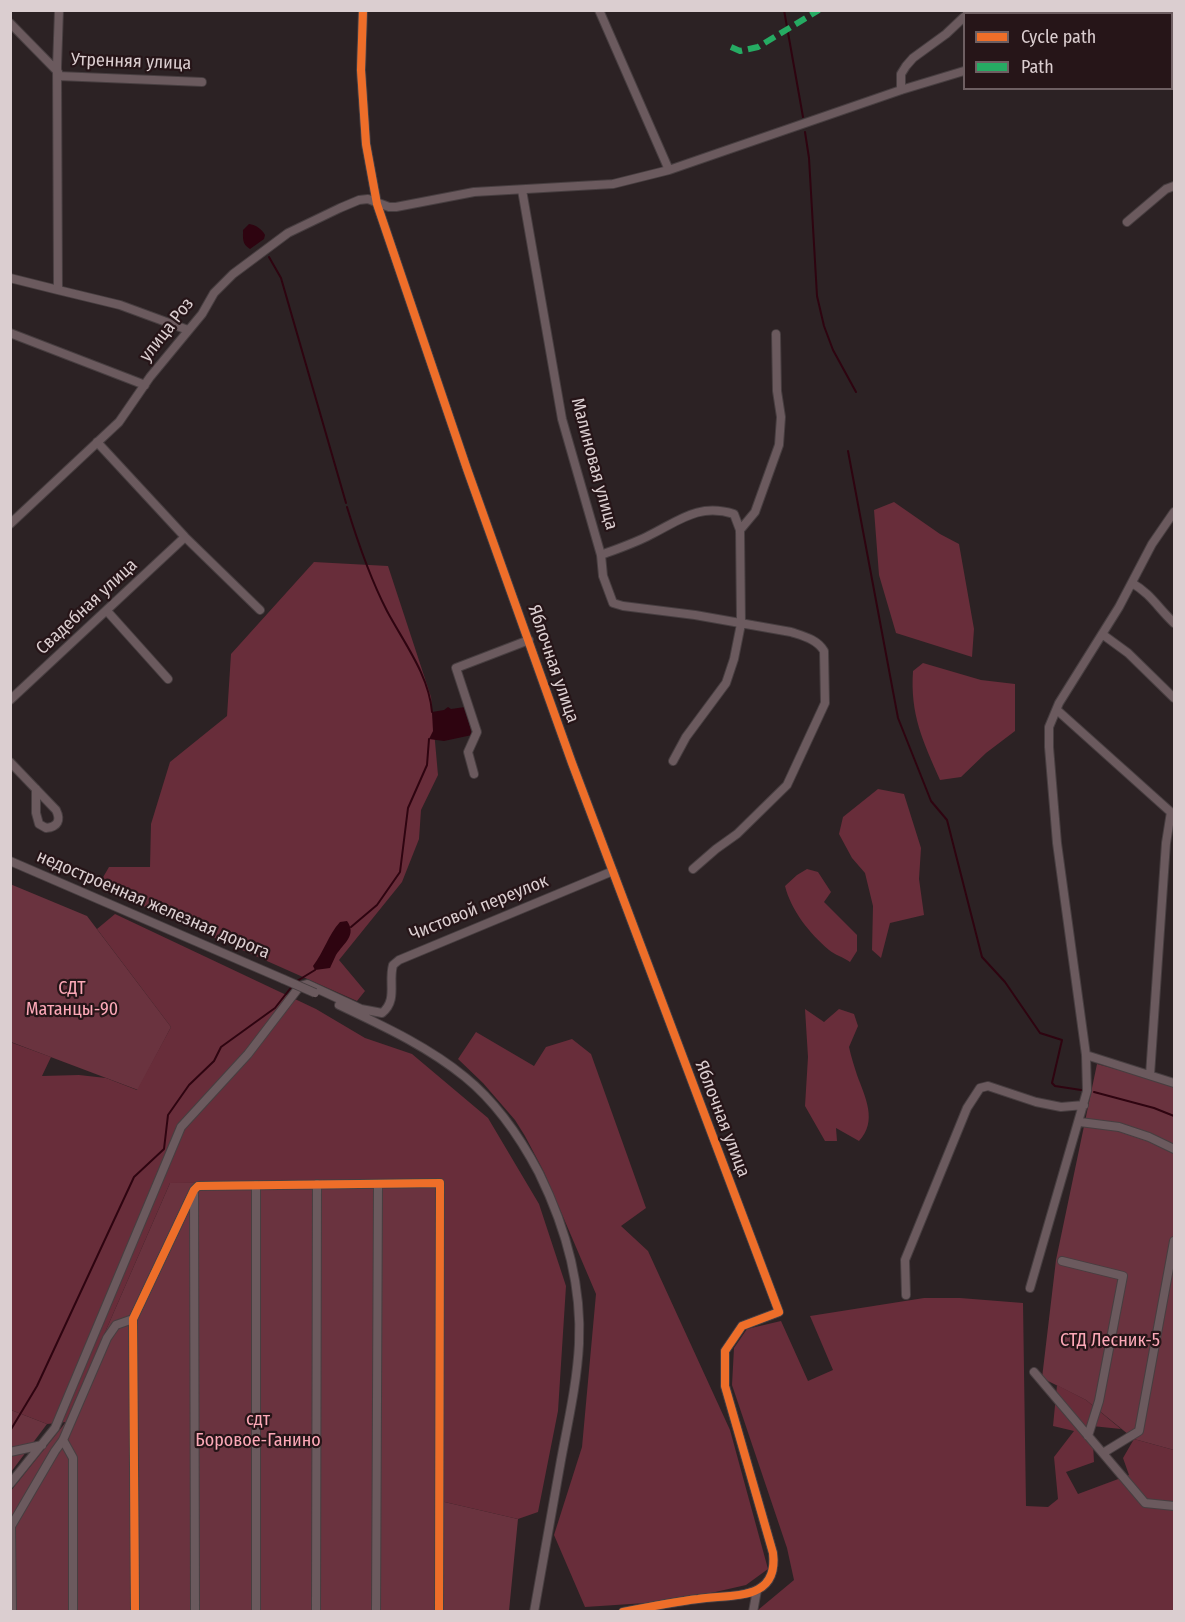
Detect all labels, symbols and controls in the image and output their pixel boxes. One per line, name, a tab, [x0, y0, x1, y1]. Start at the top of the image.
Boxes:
legend	[963, 12, 1173, 90]
text: Cycle path	[1021, 26, 1096, 48]
street label: Утренняя улица	[70, 49, 192, 75]
text: Path	[1021, 56, 1054, 78]
street label: улица Роз	[135, 294, 199, 366]
street label: Малиновая улица	[566, 396, 622, 532]
street label: Свадебная улица	[32, 555, 142, 659]
street label: Яблочная улица	[523, 602, 583, 726]
street label: недостроенная железная дорога	[33, 846, 273, 964]
street label: Чистовой переулок	[406, 870, 552, 946]
park label: СДТ Матанцы-90	[26, 978, 118, 1020]
street label: Яблочная улица	[690, 1058, 754, 1180]
park label: СТД Лесник-5	[1060, 1330, 1160, 1352]
park label: сдт Боровое-Ганино	[195, 1409, 321, 1452]

